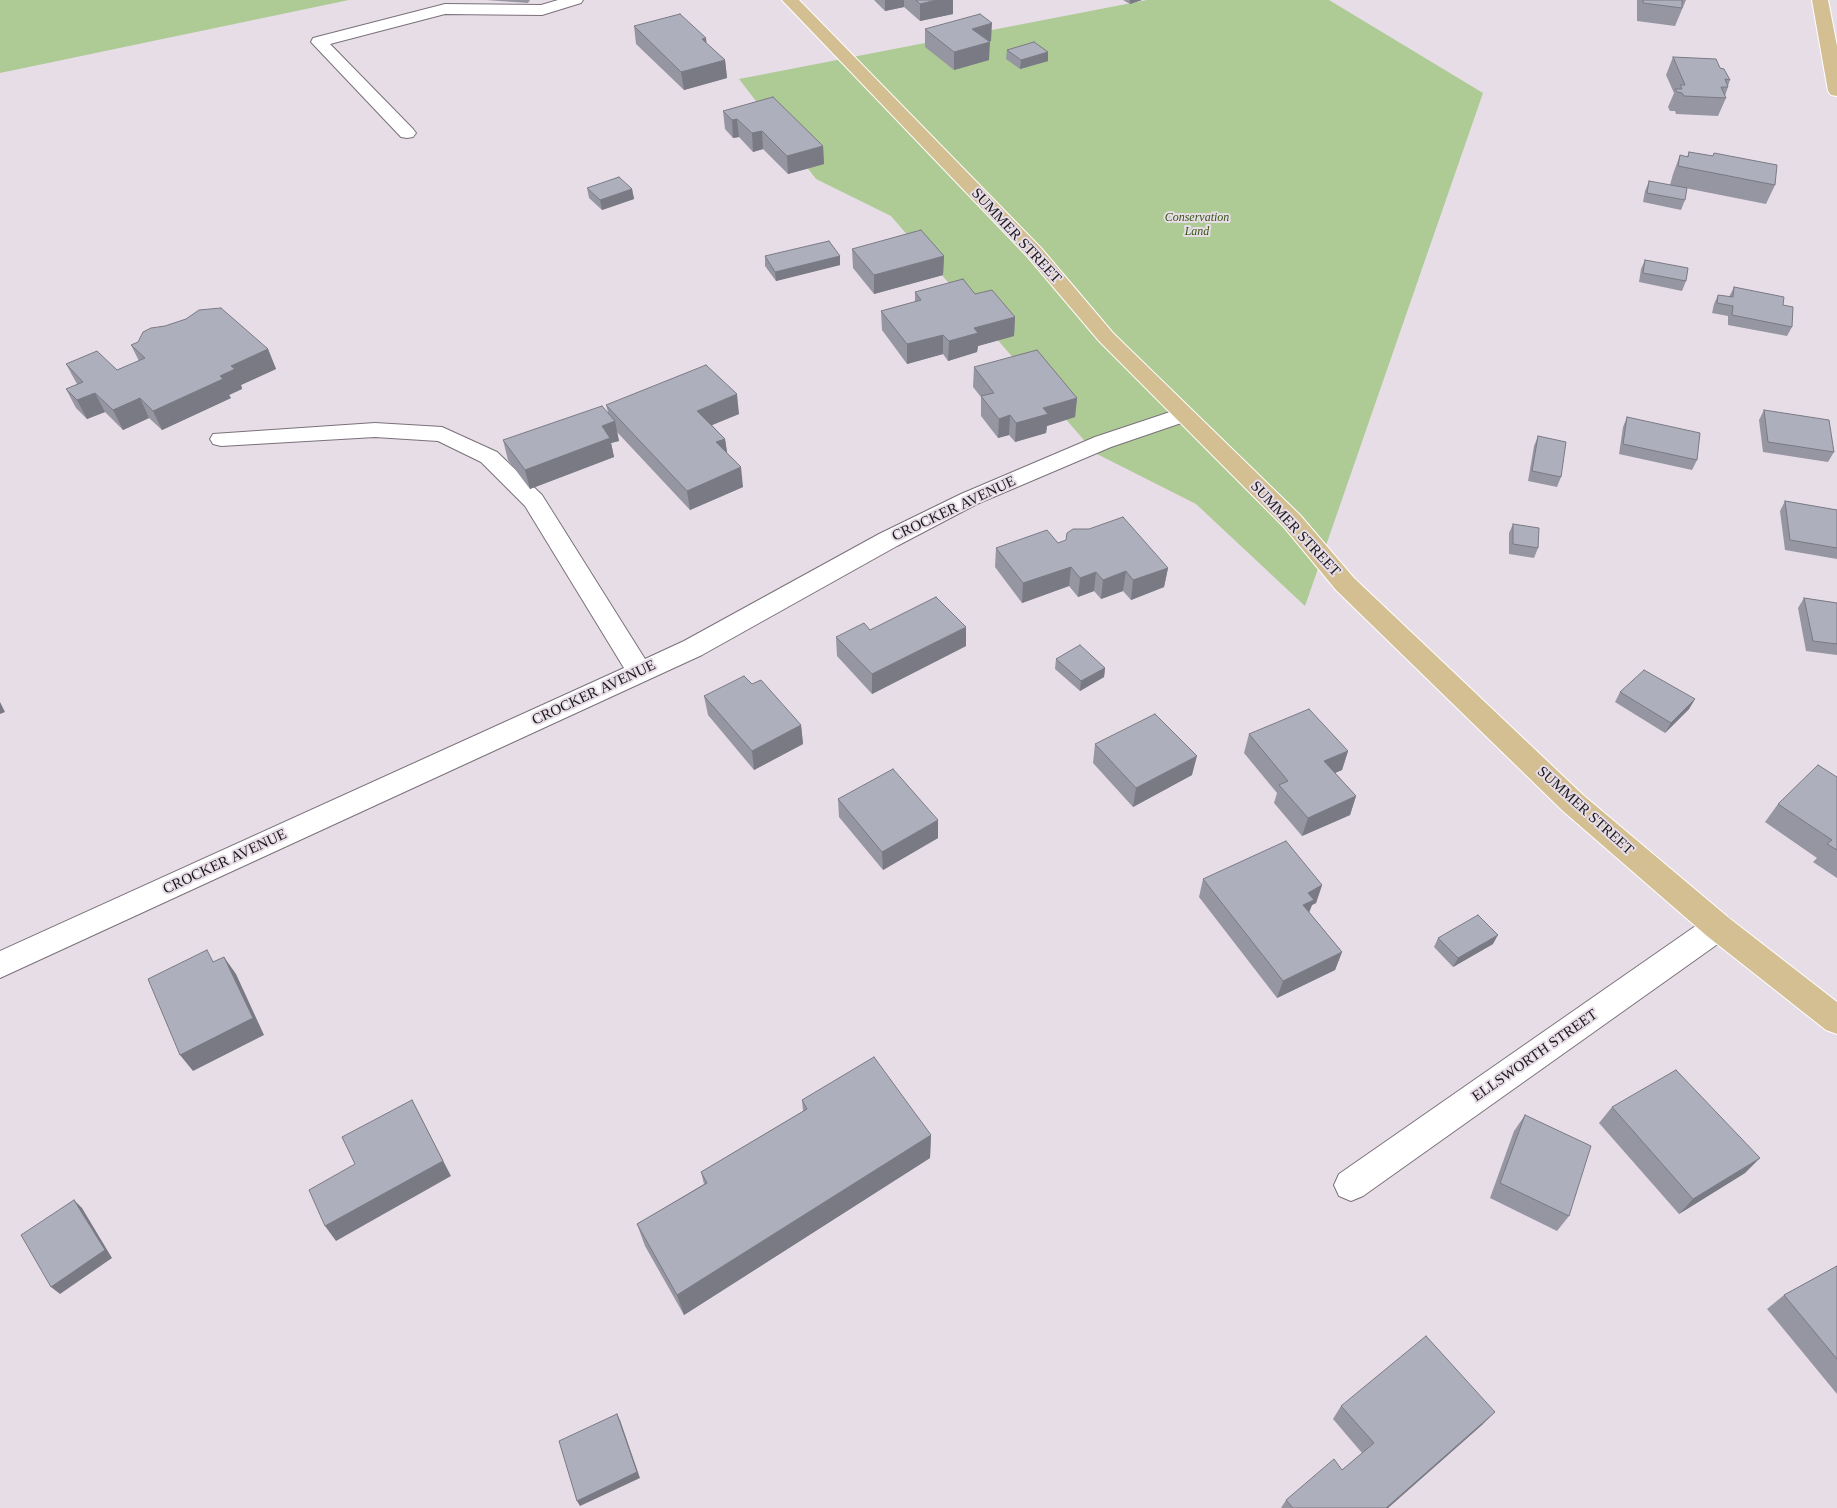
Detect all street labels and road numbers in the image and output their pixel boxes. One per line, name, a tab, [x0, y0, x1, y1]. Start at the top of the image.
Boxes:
street label: SUMMER STREET	[967, 185, 1065, 287]
street label: CROCKER AVENUE	[889, 472, 1019, 546]
street label: SUMMER STREET	[1246, 478, 1344, 580]
street label: CROCKER AVENUE	[529, 656, 659, 730]
street label: SUMMER STREET	[1533, 763, 1637, 859]
street label: CROCKER AVENUE	[160, 825, 290, 899]
street label: ELLSWORTH STREET	[1469, 1006, 1601, 1106]

